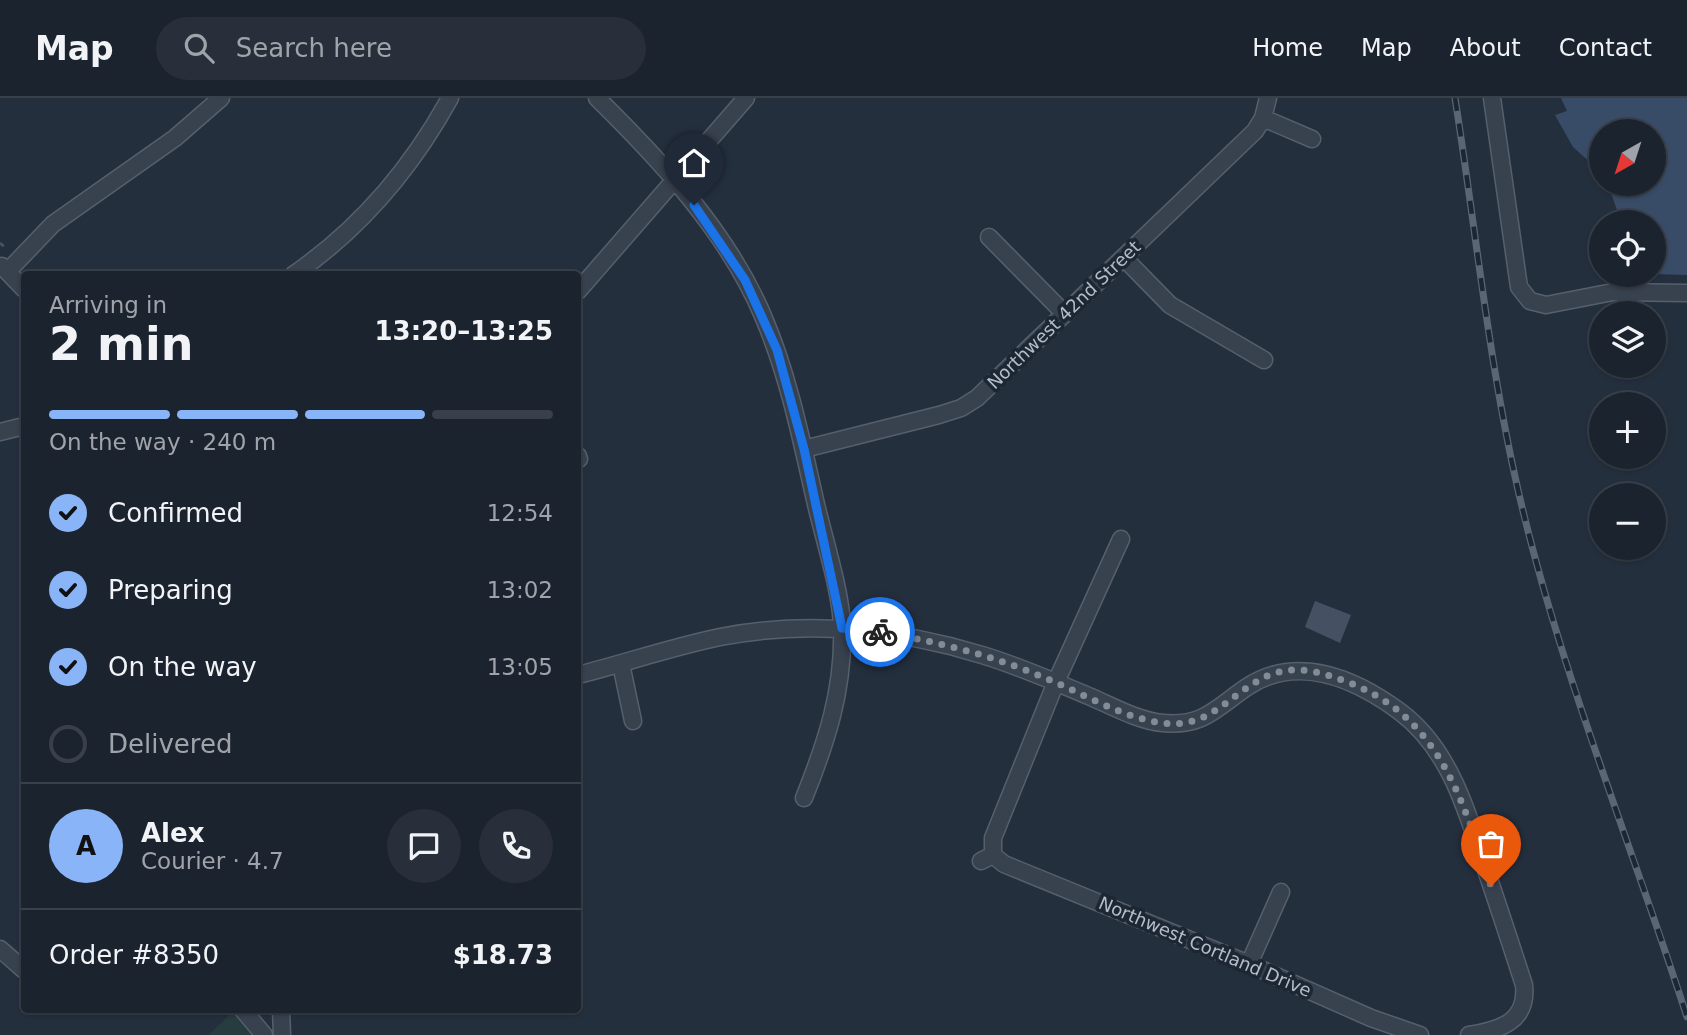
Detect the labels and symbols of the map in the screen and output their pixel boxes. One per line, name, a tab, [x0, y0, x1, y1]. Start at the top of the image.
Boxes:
north arrow	[1589, 119, 1666, 196]
pin	[664, 133, 724, 205]
street label: Northwest 42nd Street	[983, 236, 1144, 393]
courier	[845, 597, 915, 667]
pin	[1461, 814, 1521, 886]
street label: Northwest Cortland Drive	[1096, 892, 1315, 1001]

